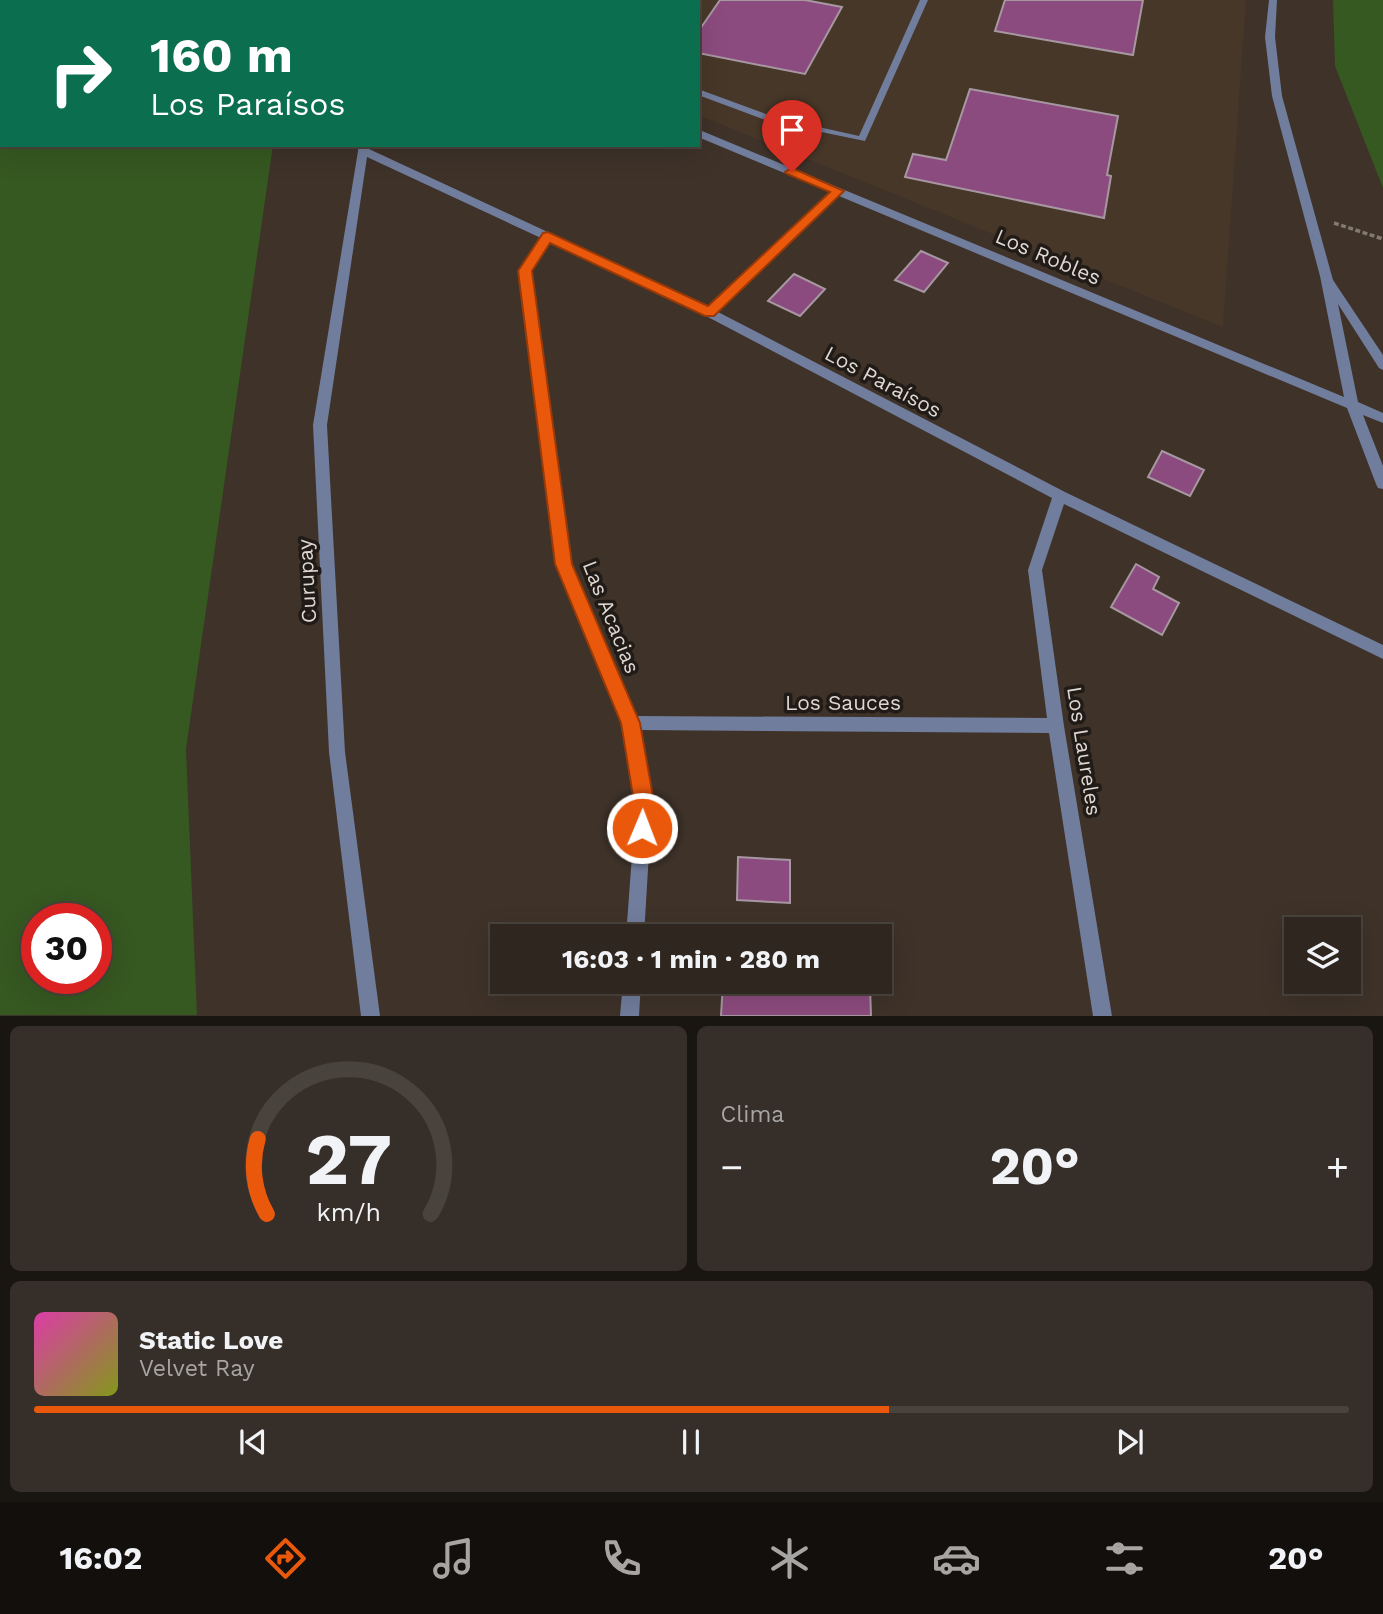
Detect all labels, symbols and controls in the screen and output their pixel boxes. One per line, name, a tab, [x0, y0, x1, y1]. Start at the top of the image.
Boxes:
text: 160 m	[150, 26, 293, 84]
icon: right	[35, 28, 126, 119]
text: Los Paraísos	[150, 85, 345, 123]
pin	[762, 100, 822, 172]
icon: arrive	[773, 111, 811, 149]
street label: Los Robles	[992, 223, 1105, 290]
street label: Los Paraísos	[821, 340, 946, 423]
street label: Curupay	[292, 538, 321, 624]
street label: Las Acacias	[577, 557, 645, 677]
street label: Los Laureles	[1062, 685, 1107, 817]
street label: Los Sauces	[785, 690, 901, 715]
position arrow	[605, 791, 679, 865]
speed limit sign: 30	[21, 903, 112, 994]
map controls	[1284, 917, 1361, 994]
button: layers	[1284, 917, 1361, 994]
text: 16:03 · 1 min · 280 m	[562, 944, 820, 974]
text: Clima	[721, 1101, 784, 1128]
text: 27	[305, 1117, 391, 1203]
text: 20°	[990, 1136, 1080, 1197]
text: −	[721, 1145, 743, 1189]
text: +	[1326, 1145, 1349, 1189]
text: km/h	[316, 1198, 380, 1227]
text: Static Love	[139, 1325, 283, 1355]
text: Velvet Ray	[139, 1355, 255, 1382]
icon: previous	[234, 1423, 272, 1461]
icon: pause	[672, 1423, 710, 1461]
icon: next	[1111, 1423, 1149, 1461]
icon: directions	[261, 1534, 310, 1583]
icon: music	[429, 1534, 478, 1583]
icon: phone	[597, 1534, 646, 1583]
icon: climate	[765, 1534, 814, 1583]
icon: car	[932, 1534, 981, 1583]
icon: filters	[1100, 1534, 1149, 1583]
text: 16:02	[59, 1539, 142, 1577]
text: 20°	[1268, 1539, 1323, 1577]

